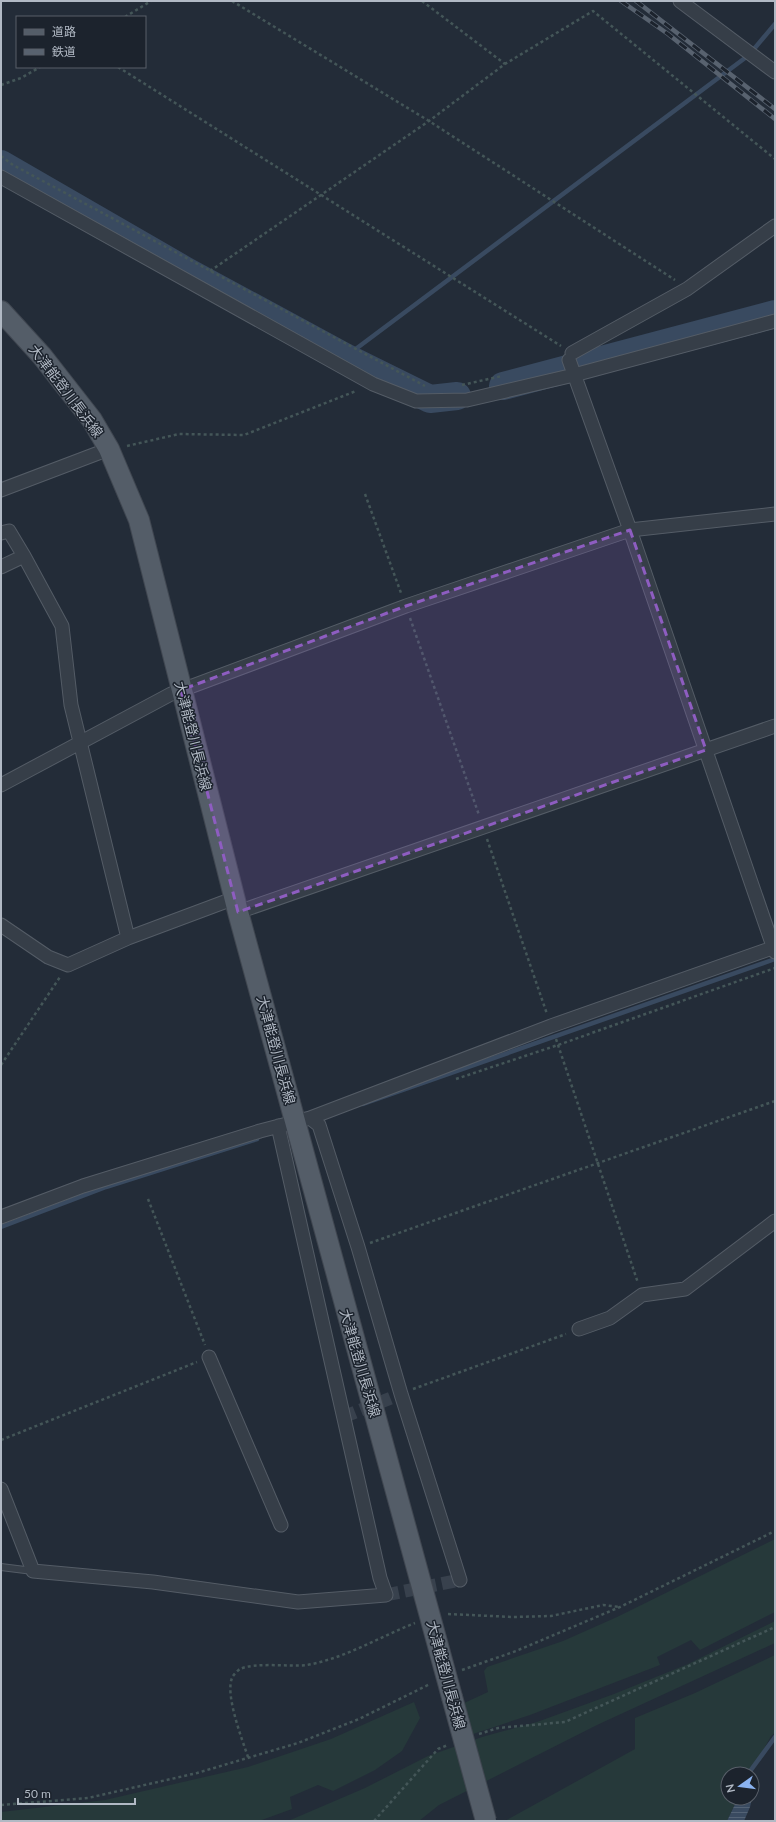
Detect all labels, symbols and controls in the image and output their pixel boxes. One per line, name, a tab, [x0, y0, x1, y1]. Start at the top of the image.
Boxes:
legend	[16, 16, 146, 68]
text: 道路	[52, 24, 76, 39]
text: 鉄道	[52, 44, 76, 59]
street label: 大津能登川長浜線	[26, 341, 107, 441]
street label: 大津能登川長浜線	[172, 679, 215, 792]
street label: 大津能登川長浜線	[254, 994, 299, 1106]
street label: 大津能登川長浜線	[337, 1307, 384, 1419]
street label: 大津能登川長浜線	[424, 1619, 469, 1731]
north arrow	[720, 1766, 760, 1806]
scale bar	[18, 1780, 135, 1806]
text: N	[722, 1783, 737, 1794]
text: 50 m	[24, 1786, 51, 1801]

